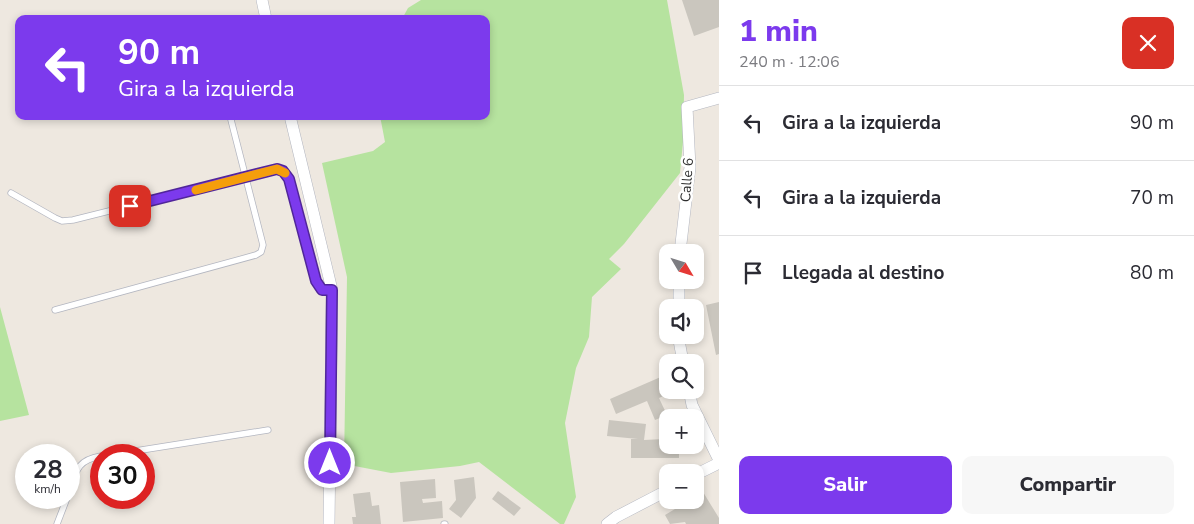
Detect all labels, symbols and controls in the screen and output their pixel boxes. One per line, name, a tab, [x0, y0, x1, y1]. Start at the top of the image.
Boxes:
text: 1 min	[739, 11, 818, 52]
button: close	[1122, 17, 1174, 69]
text: 90 m	[118, 29, 200, 76]
icon: left	[35, 35, 100, 100]
text: 240 m · 12:06	[739, 51, 840, 73]
text: Gira a la izquierda	[118, 74, 295, 104]
icon: left	[739, 109, 767, 137]
text: Gira a la izquierda	[782, 110, 941, 136]
text: 90 m	[1130, 110, 1174, 136]
street label: Calle 6	[676, 157, 698, 203]
icon: left	[739, 184, 767, 212]
pin	[109, 185, 151, 227]
text: Gira a la izquierda	[782, 185, 941, 211]
text: 70 m	[1130, 185, 1174, 211]
icon: arrive	[116, 192, 144, 220]
north arrow	[659, 244, 704, 289]
map controls	[659, 244, 704, 509]
icon: arrive	[739, 259, 767, 287]
text: Llegada al destino	[782, 260, 944, 286]
text: 80 m	[1130, 260, 1174, 286]
button: sound	[659, 299, 704, 344]
button: search	[659, 354, 704, 399]
button: +	[659, 409, 704, 454]
position arrow	[303, 436, 355, 488]
speed limit sign: 30	[90, 444, 155, 509]
text: 28	[32, 453, 63, 487]
button: Salir	[739, 456, 952, 514]
button: Compartir	[962, 456, 1174, 514]
button: −	[659, 464, 704, 509]
text: km/h	[34, 481, 61, 497]

